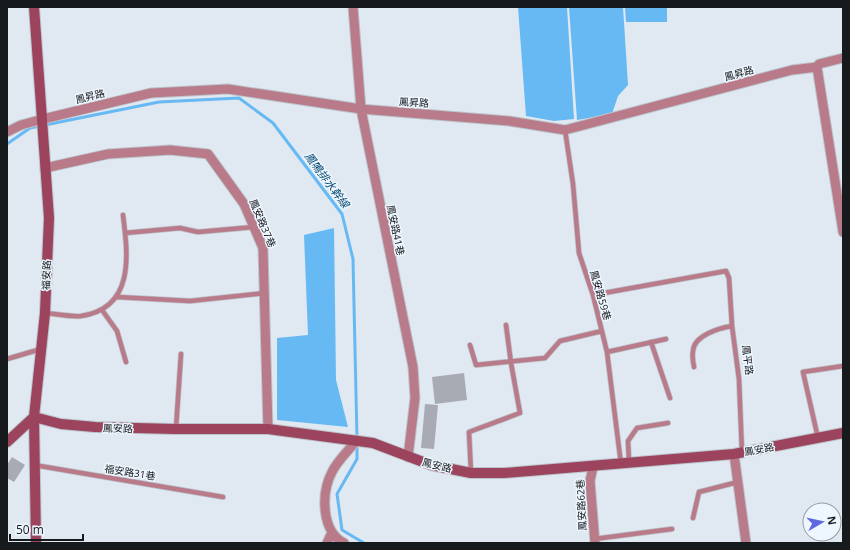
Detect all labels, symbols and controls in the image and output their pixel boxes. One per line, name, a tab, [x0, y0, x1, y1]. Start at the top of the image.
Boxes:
street label: 鳳昇路	[723, 62, 755, 84]
street label: 鳳昇路	[74, 86, 106, 106]
street label: 鳳昇路	[399, 94, 429, 110]
water label: 鳳鳴排水幹線	[302, 149, 354, 212]
street label: 鳳安路37巷	[247, 197, 279, 249]
street label: 鳳安路41巷	[384, 203, 408, 257]
street label: 福安路	[38, 260, 54, 290]
street label: 鳳安路59巷	[587, 268, 615, 322]
street label: 鳳平路	[739, 344, 757, 376]
street label: 鳳安路	[103, 420, 133, 436]
street label: 鳳安路	[743, 439, 775, 459]
street label: 鳳安路	[421, 455, 453, 475]
street label: 福安路31巷	[104, 461, 156, 483]
street label: 鳳安路62巷	[573, 479, 589, 531]
north arrow	[802, 502, 842, 542]
text: N	[824, 515, 840, 526]
scale bar	[10, 516, 83, 542]
text: 50 m	[16, 521, 44, 538]

